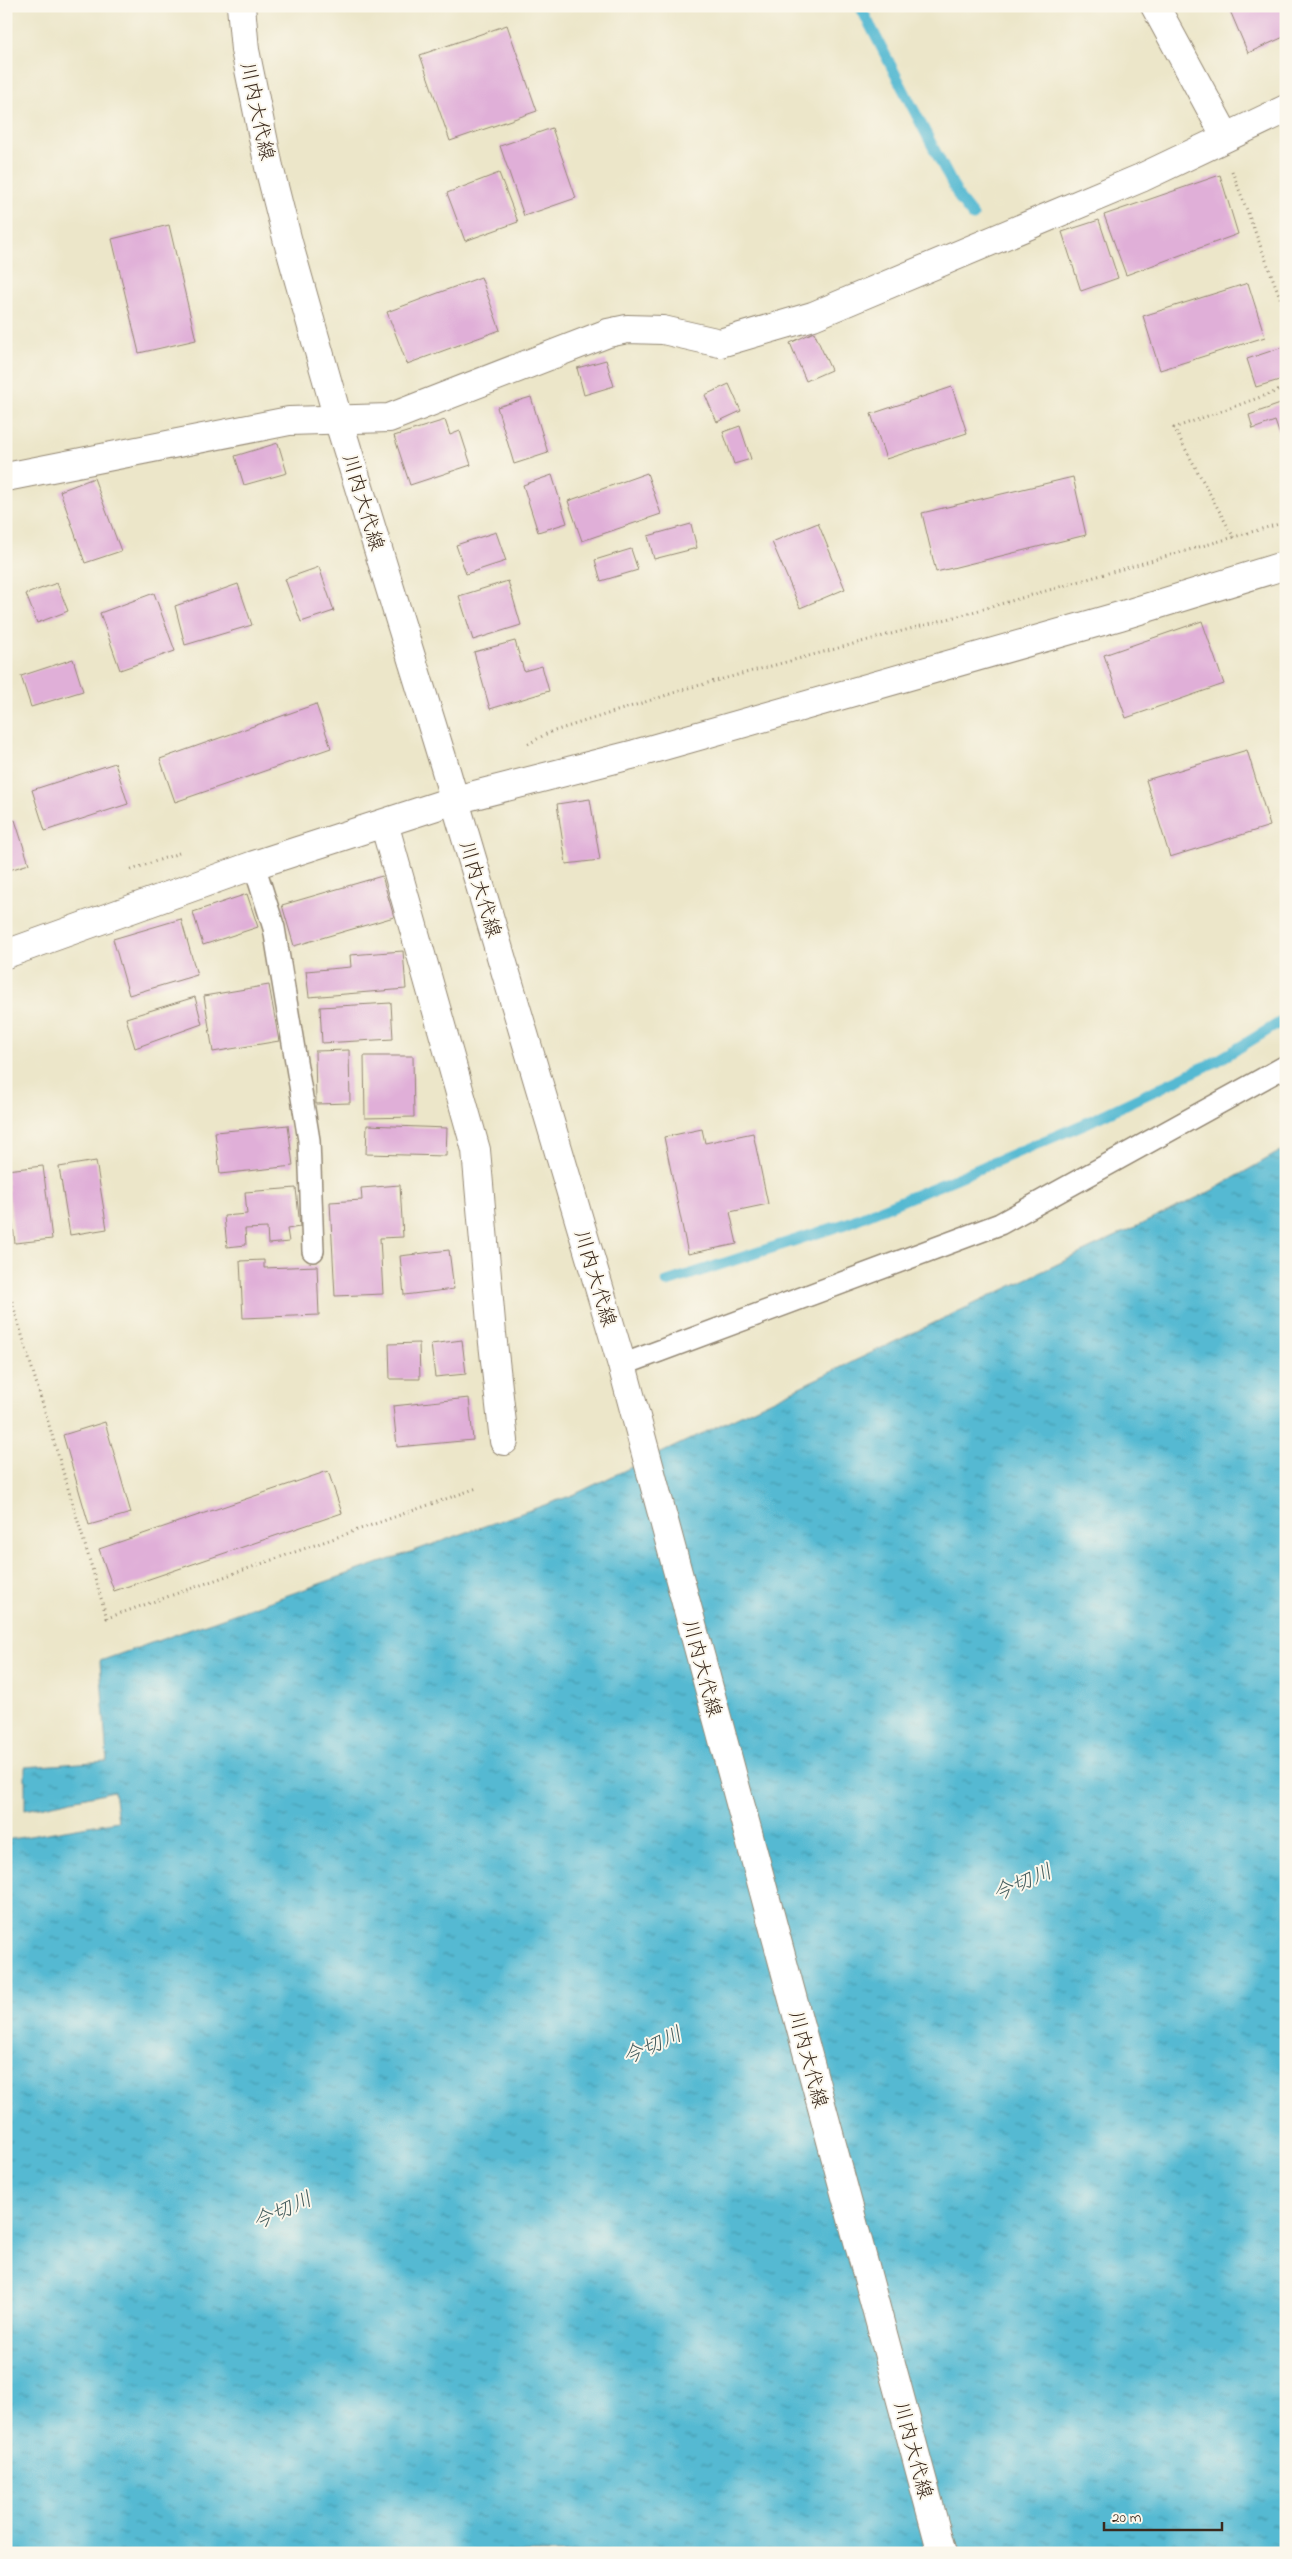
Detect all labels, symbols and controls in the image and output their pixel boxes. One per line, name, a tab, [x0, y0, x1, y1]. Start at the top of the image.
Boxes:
street label: 川内大代線	[231, 60, 280, 163]
street label: 川内大代線	[333, 451, 390, 555]
street label: 川内大代線	[450, 838, 507, 942]
street label: 川内大代線	[565, 1227, 622, 1331]
street label: 川内大代線	[674, 1617, 728, 1721]
water label: 今切川	[988, 1858, 1058, 1910]
street label: 川内大代線	[780, 2008, 834, 2112]
water label: 今切川	[618, 2020, 688, 2073]
water label: 今切川	[248, 2185, 318, 2238]
street label: 川内大代線	[885, 2399, 939, 2503]
scale bar	[1104, 2499, 1222, 2531]
text: 20 m	[1112, 2507, 1142, 2529]

